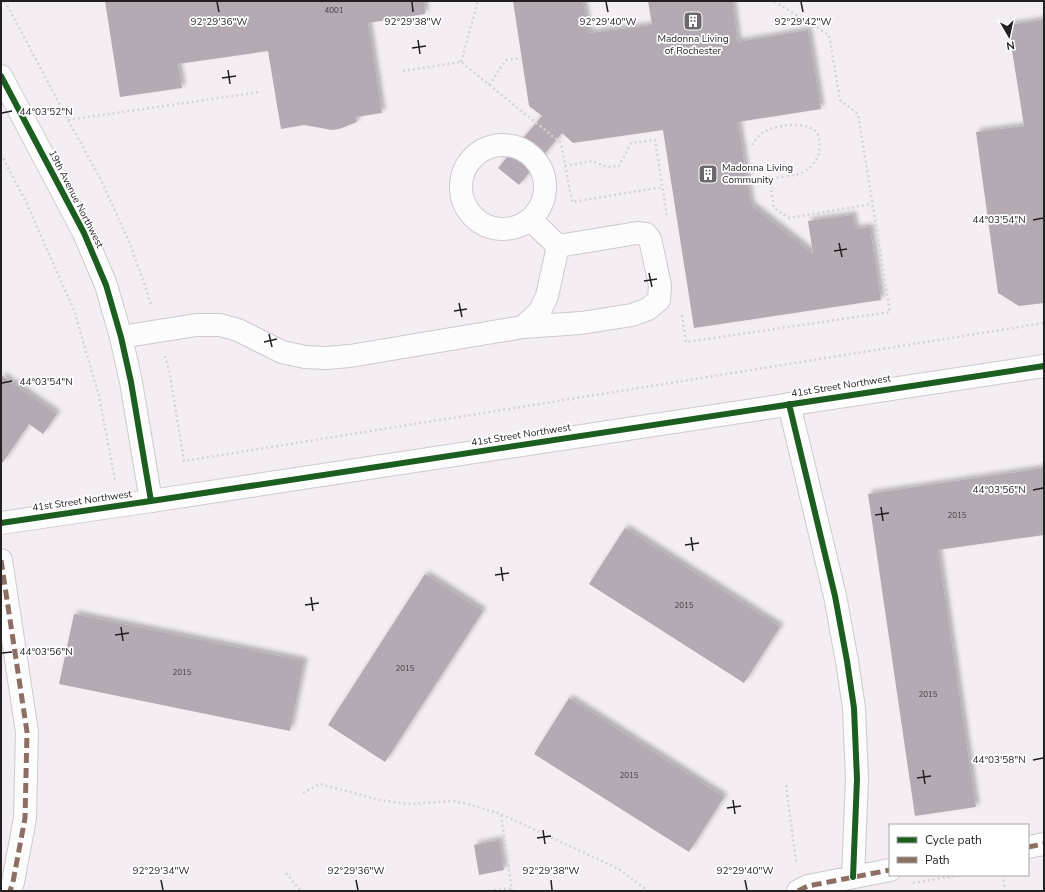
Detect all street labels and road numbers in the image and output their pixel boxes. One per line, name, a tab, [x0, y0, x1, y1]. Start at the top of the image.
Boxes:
street label: 19th Avenue Northwest	[45, 148, 107, 251]
street label: 41st Street Northwest	[790, 371, 892, 401]
street label: 41st Street Northwest	[470, 420, 572, 450]
street label: 41st Street Northwest	[31, 487, 133, 515]

